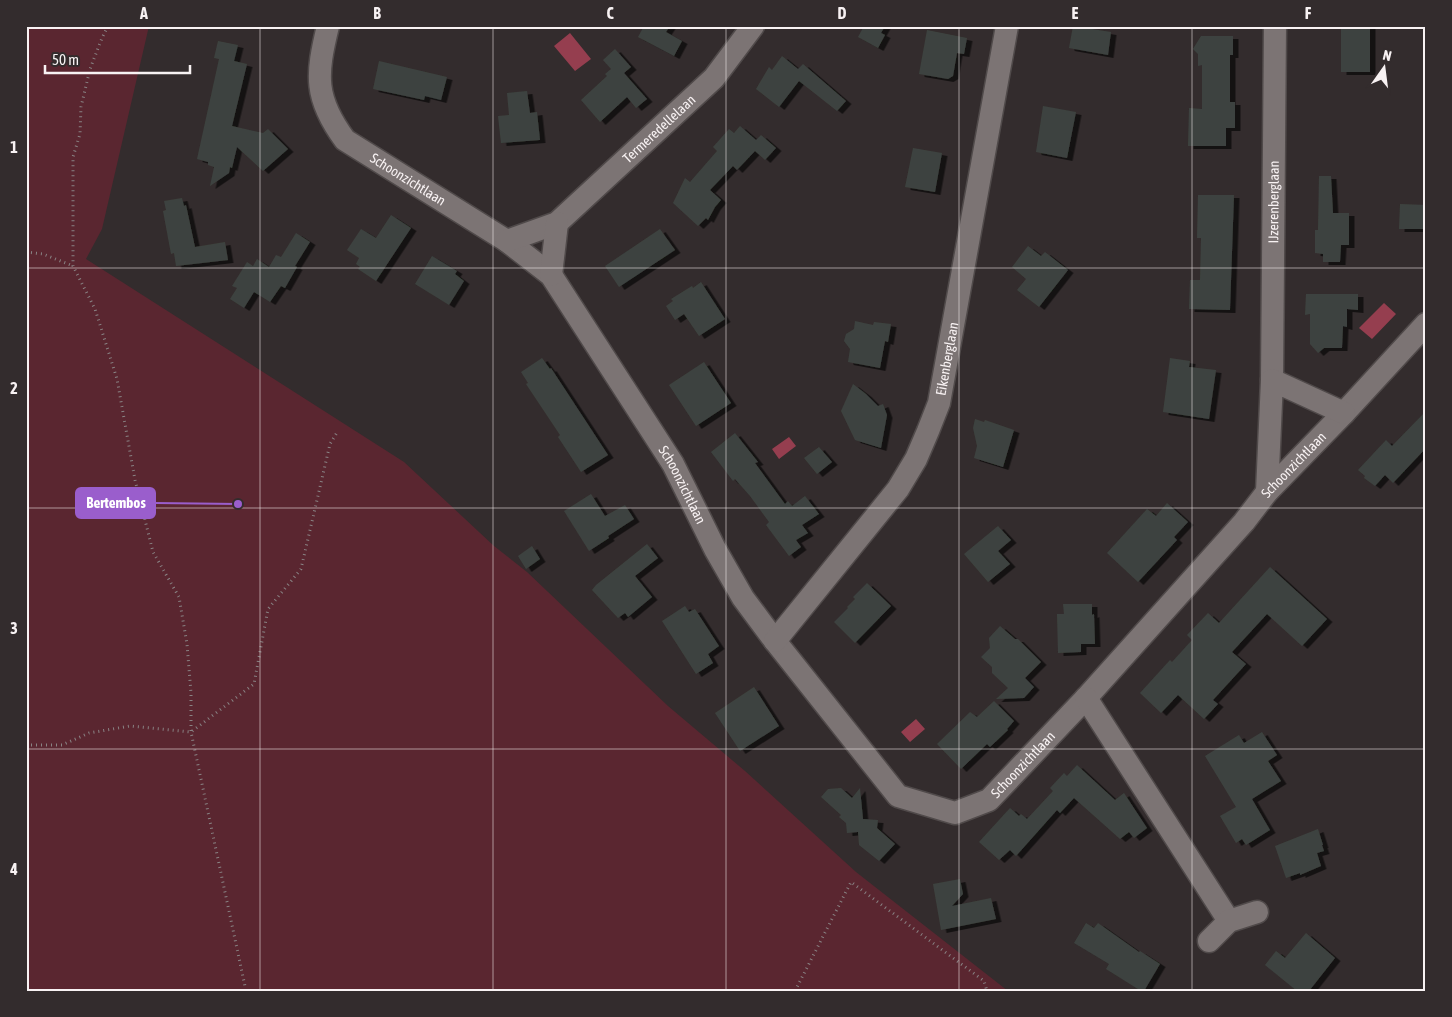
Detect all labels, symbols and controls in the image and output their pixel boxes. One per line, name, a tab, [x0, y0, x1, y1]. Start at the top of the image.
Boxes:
text: A	[139, 4, 148, 22]
text: B	[373, 4, 381, 22]
text: C	[606, 4, 614, 22]
text: D	[838, 4, 847, 22]
text: E	[1072, 4, 1079, 22]
text: F	[1305, 4, 1312, 22]
scale bar	[45, 42, 190, 74]
north arrow	[1360, 42, 1410, 92]
text: N	[1381, 47, 1393, 64]
text: 50 m	[52, 51, 79, 68]
street label: Termeredellelaan	[619, 91, 699, 166]
text: 1	[10, 138, 18, 156]
street label: Schoonzichtlaan	[367, 150, 449, 209]
street label: IJzerenberglaan	[1265, 160, 1282, 244]
street label: Eikenberglaan	[932, 321, 961, 397]
text: 2	[10, 379, 18, 397]
street label: Schoonzichtlaan	[1258, 428, 1329, 501]
street label: Schoonzichtlaan	[655, 443, 709, 526]
callout: Bertembos	[76, 488, 155, 518]
text: Bertembos	[86, 494, 146, 511]
text: 3	[10, 619, 18, 637]
street label: Schoonzichtlaan	[988, 728, 1058, 801]
text: 4	[9, 860, 18, 878]

